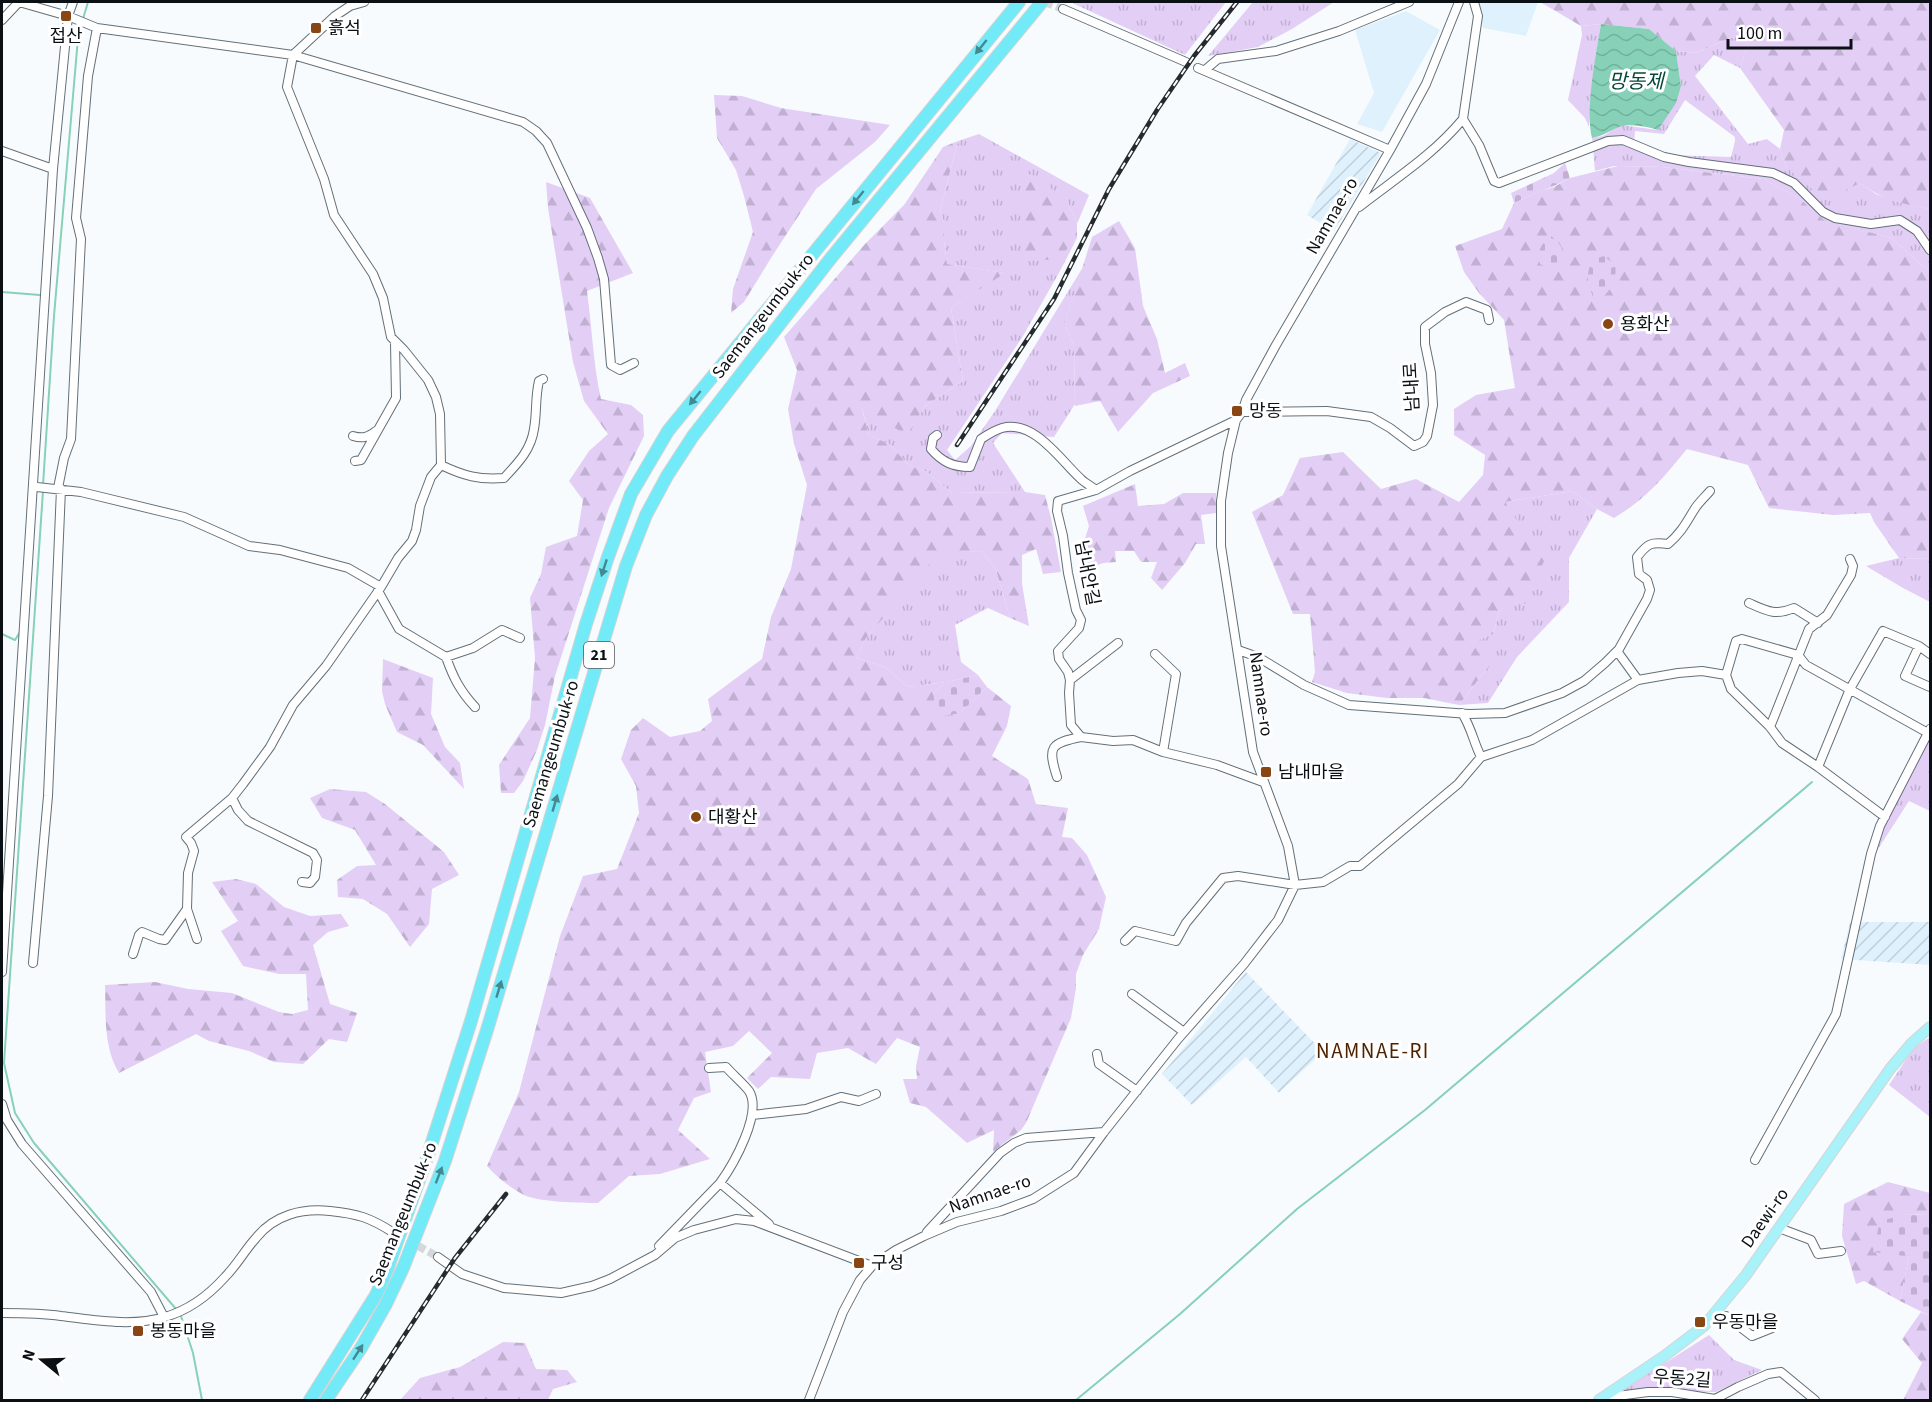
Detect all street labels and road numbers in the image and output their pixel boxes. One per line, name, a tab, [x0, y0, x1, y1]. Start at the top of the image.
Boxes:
street label: Namnae-ro	[1300, 173, 1364, 259]
street label: Saemangeumbuk-ro	[706, 248, 820, 384]
street label: 남내로	[1398, 362, 1426, 412]
street label: 남내안길	[1068, 538, 1106, 608]
road number: 21	[584, 642, 614, 668]
street label: Namnae-ro	[1243, 650, 1279, 738]
street label: Saemangeumbuk-ro	[517, 677, 585, 831]
street label: Saemangeumbuk-ro	[363, 1138, 443, 1290]
street label: Namnae-ro	[946, 1168, 1034, 1220]
street label: Daewi-ro	[1735, 1183, 1795, 1253]
street label: 우동2길	[1652, 1364, 1712, 1394]

